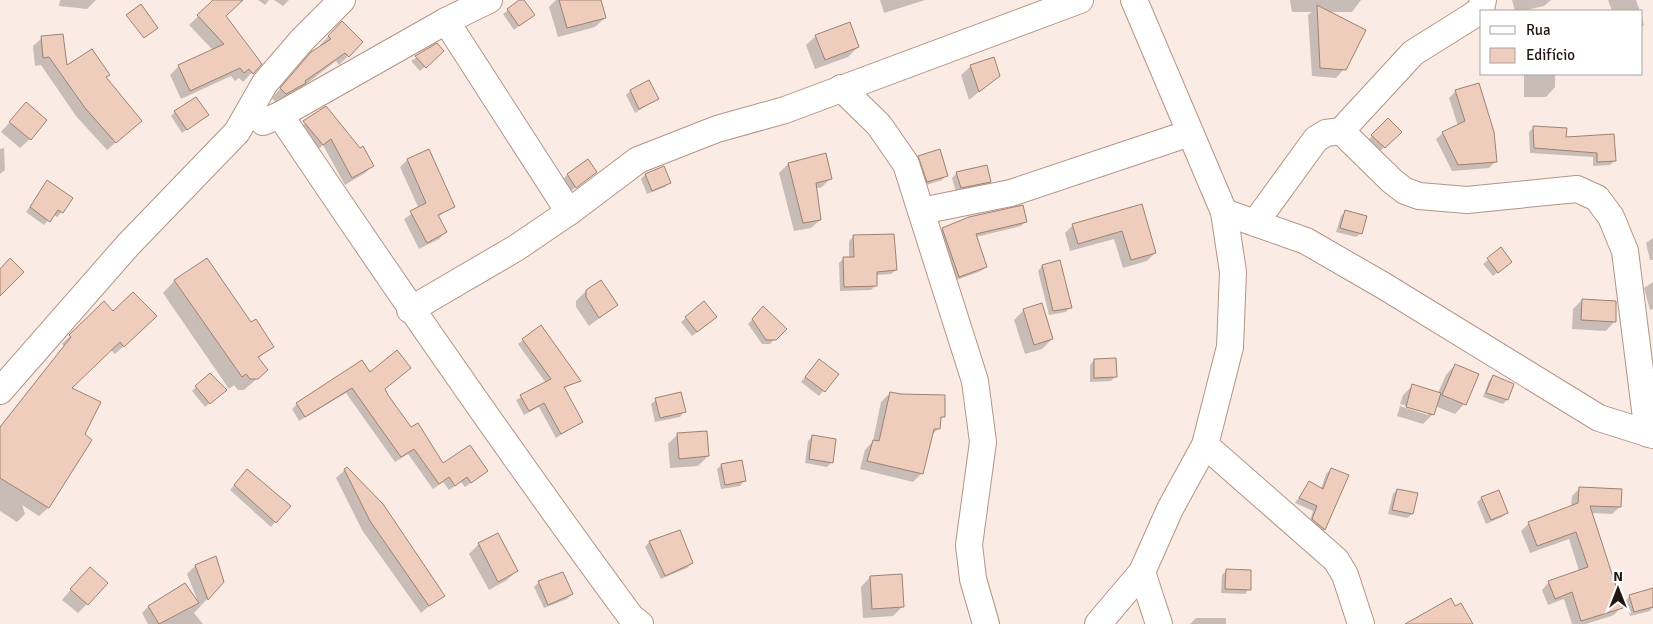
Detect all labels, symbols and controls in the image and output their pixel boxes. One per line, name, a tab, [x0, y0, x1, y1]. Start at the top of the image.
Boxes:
legend	[1480, 10, 1643, 75]
text: Rua	[1526, 21, 1551, 39]
text: Edifício	[1526, 46, 1575, 64]
north arrow	[1593, 564, 1643, 614]
text: N	[1613, 568, 1623, 585]

